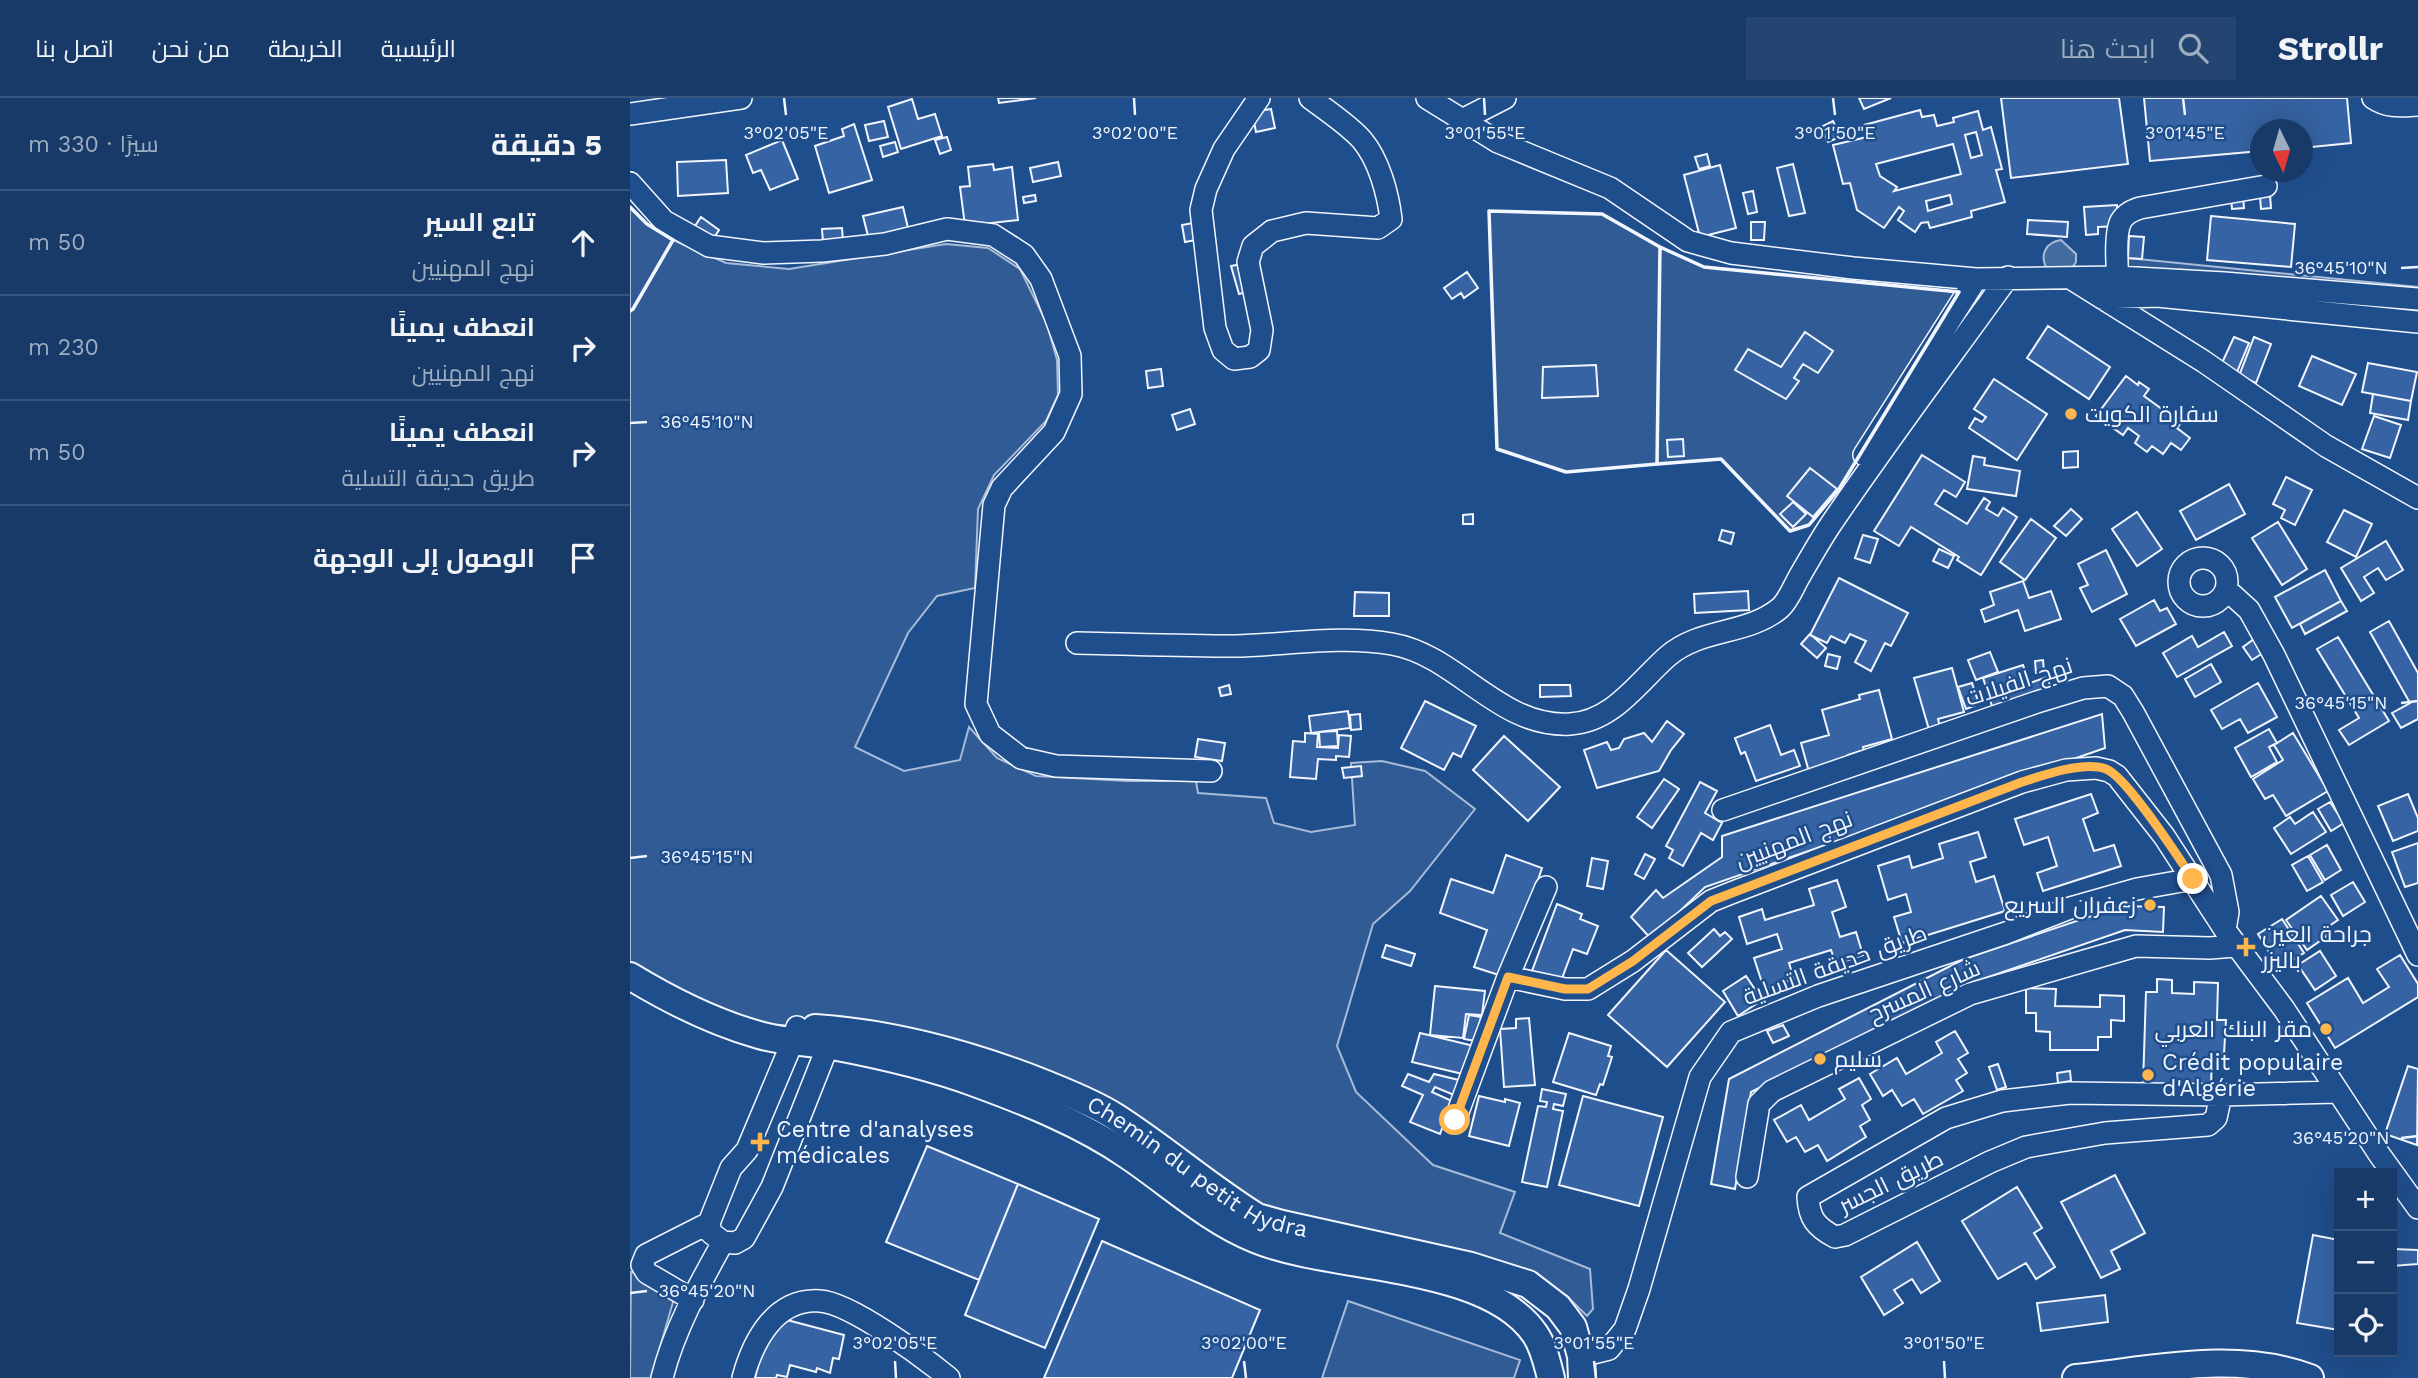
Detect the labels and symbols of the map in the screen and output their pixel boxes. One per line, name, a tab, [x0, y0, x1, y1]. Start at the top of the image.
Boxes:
north arrow	[2250, 119, 2313, 182]
text: 3°02'05"E	[743, 122, 829, 143]
text: 3°02'00"E	[1092, 122, 1178, 143]
text: 3°01'55"E	[1445, 122, 1525, 143]
text: 3°01'50"E	[1794, 122, 1876, 143]
text: 3°01'45"E	[2145, 122, 2225, 143]
text: 36°45'10"N	[2294, 257, 2388, 278]
place label: سفارة الكويت	[2085, 401, 2219, 428]
marker: سفارة الكويت	[2063, 406, 2079, 422]
text: 36°45'10"N	[660, 411, 754, 432]
street label: نهج الفيلات	[1962, 652, 2077, 714]
text: 36°45'15"N	[2295, 692, 2387, 713]
street label: نهج المهنيين	[1732, 805, 1857, 877]
text: 36°45'15"N	[661, 846, 753, 867]
route end	[2177, 863, 2208, 894]
place label: زعفران السريع	[2004, 892, 2136, 921]
marker: زعفران السريع	[2142, 897, 2158, 913]
street label: طريق حديقة التسلية	[1739, 919, 1931, 1011]
place label: جراحة العين باليزر	[2260, 921, 2372, 974]
marker: جراحة العين باليزر	[2236, 937, 2256, 957]
street label: شارع المسرح	[1864, 954, 1985, 1030]
place label: مقر البنك العربي	[2155, 1016, 2312, 1047]
marker: مقر البنك العربي	[2318, 1021, 2334, 1037]
place label: سليم	[1834, 1046, 1882, 1075]
place label: Crédit populaire d'Algérie	[2162, 1049, 2343, 1102]
marker: سليم	[1812, 1051, 1828, 1067]
marker: Crédit populaire d'Algérie	[2140, 1067, 2156, 1083]
street label: Chemin du petit Hydra	[1083, 1090, 1310, 1243]
route start	[1439, 1104, 1470, 1135]
place label: Centre d'analyses médicales	[776, 1116, 974, 1169]
text: 36°45'20"N	[2292, 1127, 2390, 1148]
marker: Centre d'analyses médicales	[750, 1132, 770, 1152]
street label: طريق الجسر	[1832, 1145, 1948, 1220]
text: 36°45'20"N	[658, 1280, 756, 1301]
text: 3°02'05"E	[852, 1332, 938, 1353]
text: 3°02'00"E	[1201, 1332, 1287, 1353]
text: 3°01'55"E	[1554, 1332, 1634, 1353]
text: 3°01'50"E	[1903, 1332, 1985, 1353]

